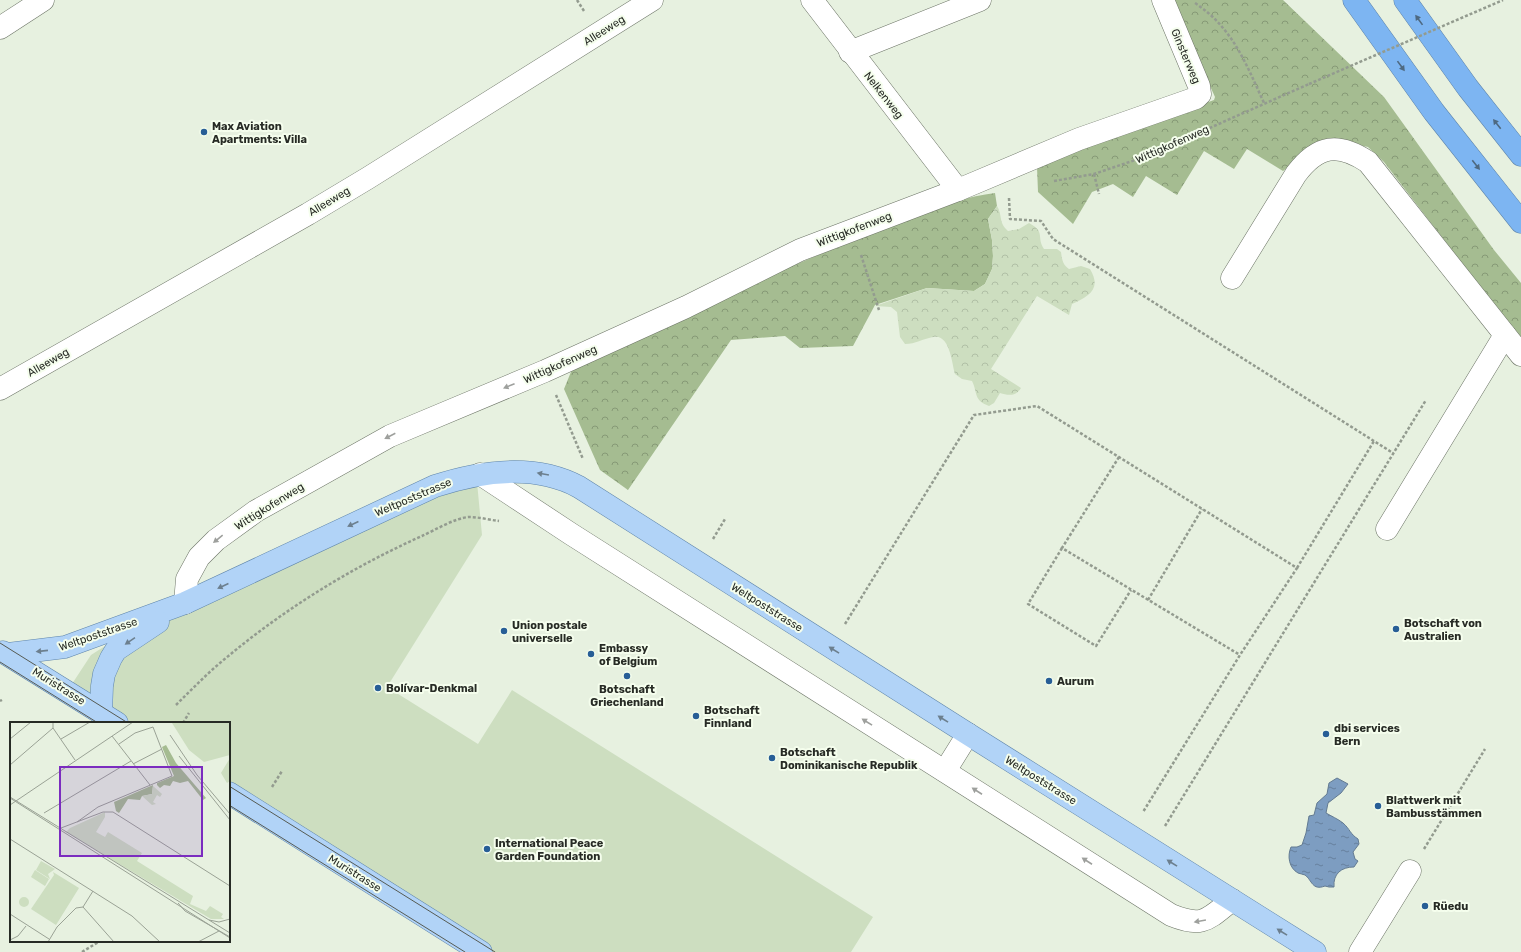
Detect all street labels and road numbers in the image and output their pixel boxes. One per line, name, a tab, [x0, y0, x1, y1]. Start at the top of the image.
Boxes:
street label: Alleeweg	[581, 13, 627, 48]
street label: Ginsterweg	[1168, 27, 1203, 86]
street label: Nelkenweg	[861, 69, 906, 121]
street label: Wittigkofenweg	[1133, 122, 1211, 167]
street label: Alleeweg	[306, 184, 352, 219]
street label: Wittigkofenweg	[815, 209, 893, 250]
street label: Wittigkofenweg	[521, 342, 599, 387]
street label: Alleeweg	[25, 345, 72, 380]
street label: Weltpoststrasse	[373, 475, 453, 519]
street label: Wittigkofenweg	[232, 480, 306, 533]
street label: Weltpoststrasse	[729, 580, 805, 635]
street label: Weltpoststrasse	[57, 615, 139, 654]
street label: Muristrasse	[30, 665, 87, 708]
street label: Weltpoststrasse	[1003, 753, 1079, 808]
street label: Muristrasse	[326, 852, 383, 895]

